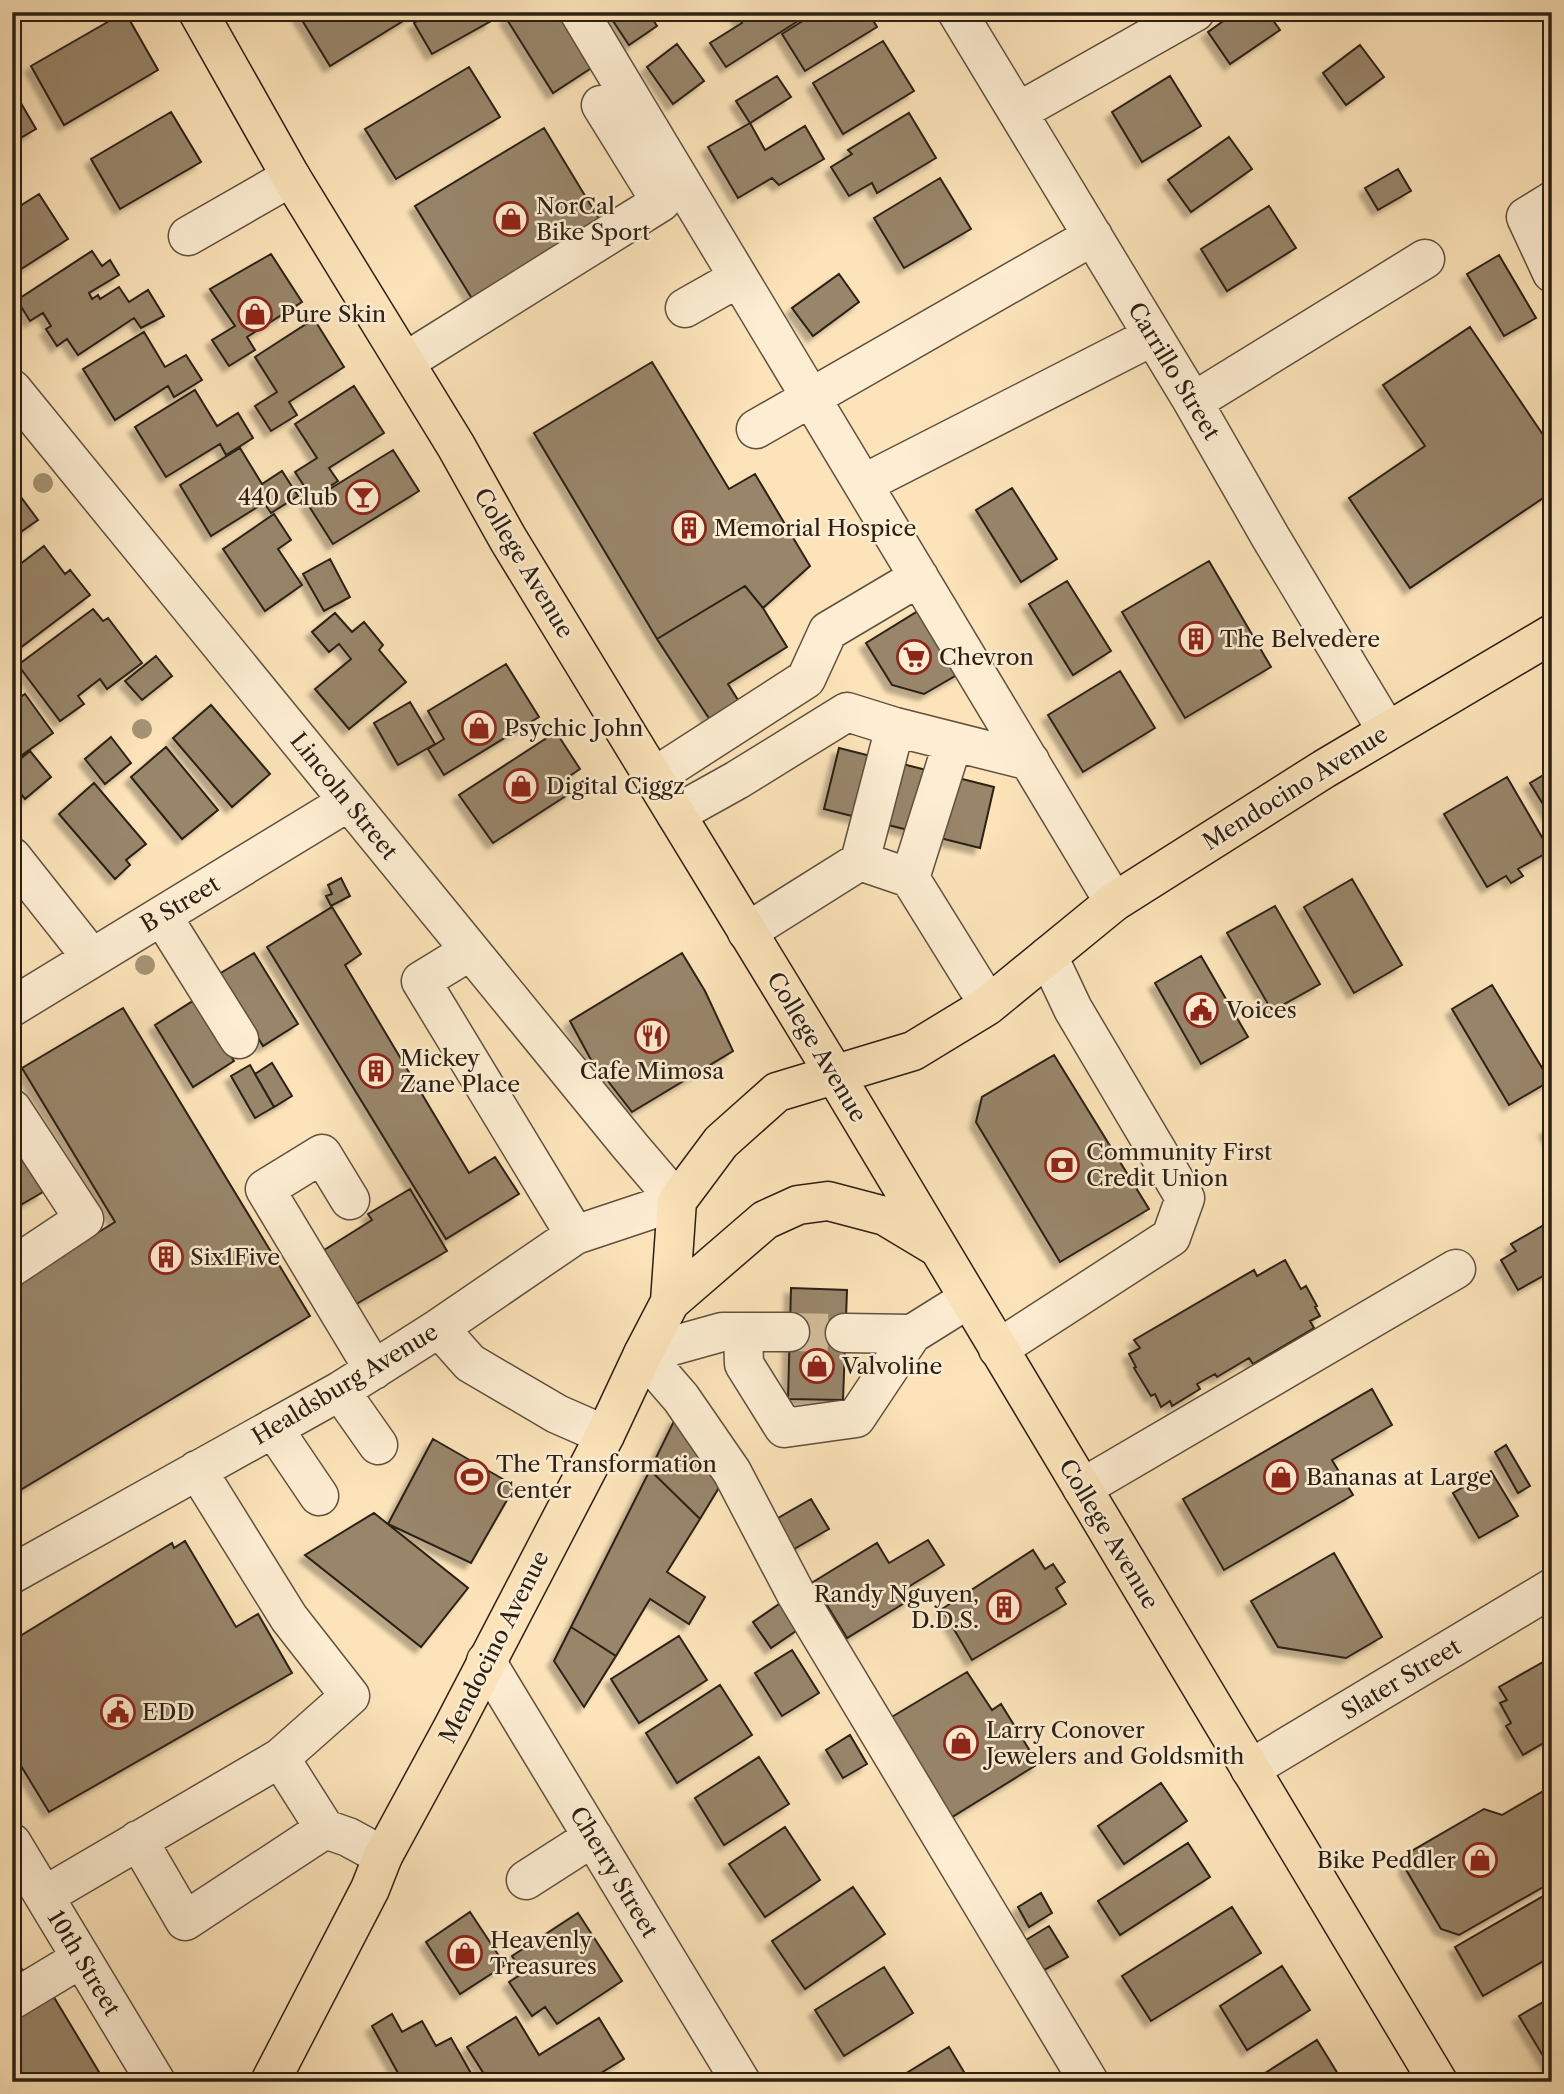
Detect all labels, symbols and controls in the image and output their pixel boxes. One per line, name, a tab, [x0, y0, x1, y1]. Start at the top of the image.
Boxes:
place label: NorCal Bike Sport	[536, 192, 650, 246]
shop icon: NorCal Bike Sport	[492, 200, 530, 238]
shop icon: Pure Skin	[236, 295, 274, 333]
street label: Carrillo Street	[1122, 297, 1226, 445]
place label: Pure Skin	[280, 300, 386, 328]
bar icon: 440 Club	[344, 478, 382, 516]
place label: 440 Club	[238, 483, 338, 511]
street label: College Avenue	[468, 483, 580, 643]
building icon: Memorial Hospice	[670, 509, 708, 547]
place label: Memorial Hospice	[714, 514, 916, 542]
building icon: The Belvedere	[1177, 620, 1215, 658]
place label: The Belvedere	[1220, 625, 1380, 653]
supermarket icon: Chevron	[895, 638, 933, 676]
place label: Chevron	[939, 643, 1034, 671]
shop icon: Psychic John	[460, 709, 498, 747]
place label: Psychic John	[504, 714, 643, 742]
street label: Mendocino Avenue	[1197, 720, 1393, 856]
street label: Lincoln Street	[284, 727, 404, 865]
shop icon: Digital Ciggz	[502, 767, 540, 805]
place label: Digital Ciggz	[546, 772, 685, 800]
street label: B Street	[135, 869, 225, 939]
street label: College Avenue	[761, 967, 873, 1127]
public building icon: Voices	[1182, 991, 1220, 1029]
place label: Voices	[1225, 996, 1297, 1024]
restaurant icon: Cafe Mimosa	[633, 1017, 671, 1055]
place label: Mickey Zane Place	[400, 1044, 520, 1098]
building icon: Mickey Zane Place	[357, 1052, 395, 1090]
place label: Cafe Mimosa	[580, 1057, 725, 1085]
place label: Community First Credit Union	[1086, 1138, 1272, 1192]
bank icon: Community First Credit Union	[1043, 1146, 1081, 1184]
building icon: Six1Five	[147, 1238, 185, 1276]
place label: Six1Five	[190, 1243, 280, 1271]
street label: Healdsburg Avenue	[247, 1317, 443, 1451]
shop icon: Valvoline	[798, 1347, 836, 1385]
place label: Valvoline	[841, 1352, 942, 1380]
place label: The Transformation Center	[496, 1450, 717, 1504]
street label: College Avenue	[1053, 1454, 1165, 1614]
sports icon: The Transformation Center	[453, 1458, 491, 1496]
shop icon: Bananas at Large	[1262, 1458, 1300, 1496]
place label: Bananas at Large	[1306, 1463, 1491, 1491]
street label: Mendocino Avenue	[433, 1546, 555, 1748]
place label: Randy Nguyen, D.D.S.	[814, 1580, 979, 1634]
building icon: Randy Nguyen, D.D.S.	[985, 1588, 1023, 1626]
street label: Slater Street	[1336, 1632, 1466, 1726]
public building icon: EDD	[99, 1693, 137, 1731]
place label: EDD	[142, 1698, 195, 1726]
place label: Larry Conover Jewelers and Goldsmith	[983, 1716, 1244, 1770]
shop icon: Larry Conover Jewelers and Goldsmith	[942, 1724, 980, 1762]
street label: Cherry Street	[564, 1801, 664, 1943]
shop icon: Bike Peddler	[1461, 1841, 1499, 1879]
place label: Bike Peddler	[1317, 1846, 1456, 1874]
street label: 10th Street	[42, 1905, 126, 2021]
place label: Heavenly Treasures	[490, 1926, 597, 1980]
shop icon: Heavenly Treasures	[446, 1934, 484, 1972]

